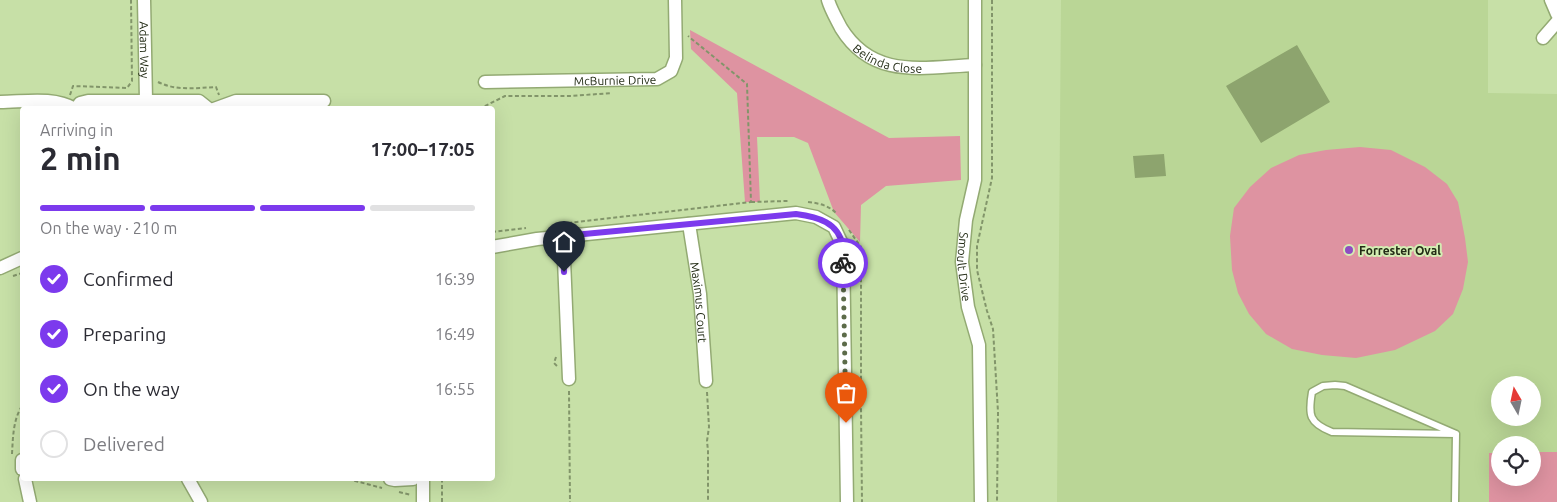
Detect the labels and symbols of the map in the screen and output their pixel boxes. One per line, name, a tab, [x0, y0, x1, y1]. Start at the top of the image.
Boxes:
street label: Adam Way	[138, 21, 152, 79]
street label: Belinda Close	[851, 41, 922, 74]
street label: McBurnie Drive	[574, 73, 656, 87]
pin	[543, 221, 585, 272]
street label: Smoult Drive	[955, 232, 974, 302]
courier	[818, 238, 868, 288]
marker: Forrester Oval	[1343, 244, 1355, 256]
place label: Forrester Oval	[1359, 244, 1441, 257]
street label: Maximus Court	[689, 261, 710, 343]
pin	[825, 372, 867, 423]
north arrow	[1491, 376, 1541, 426]

